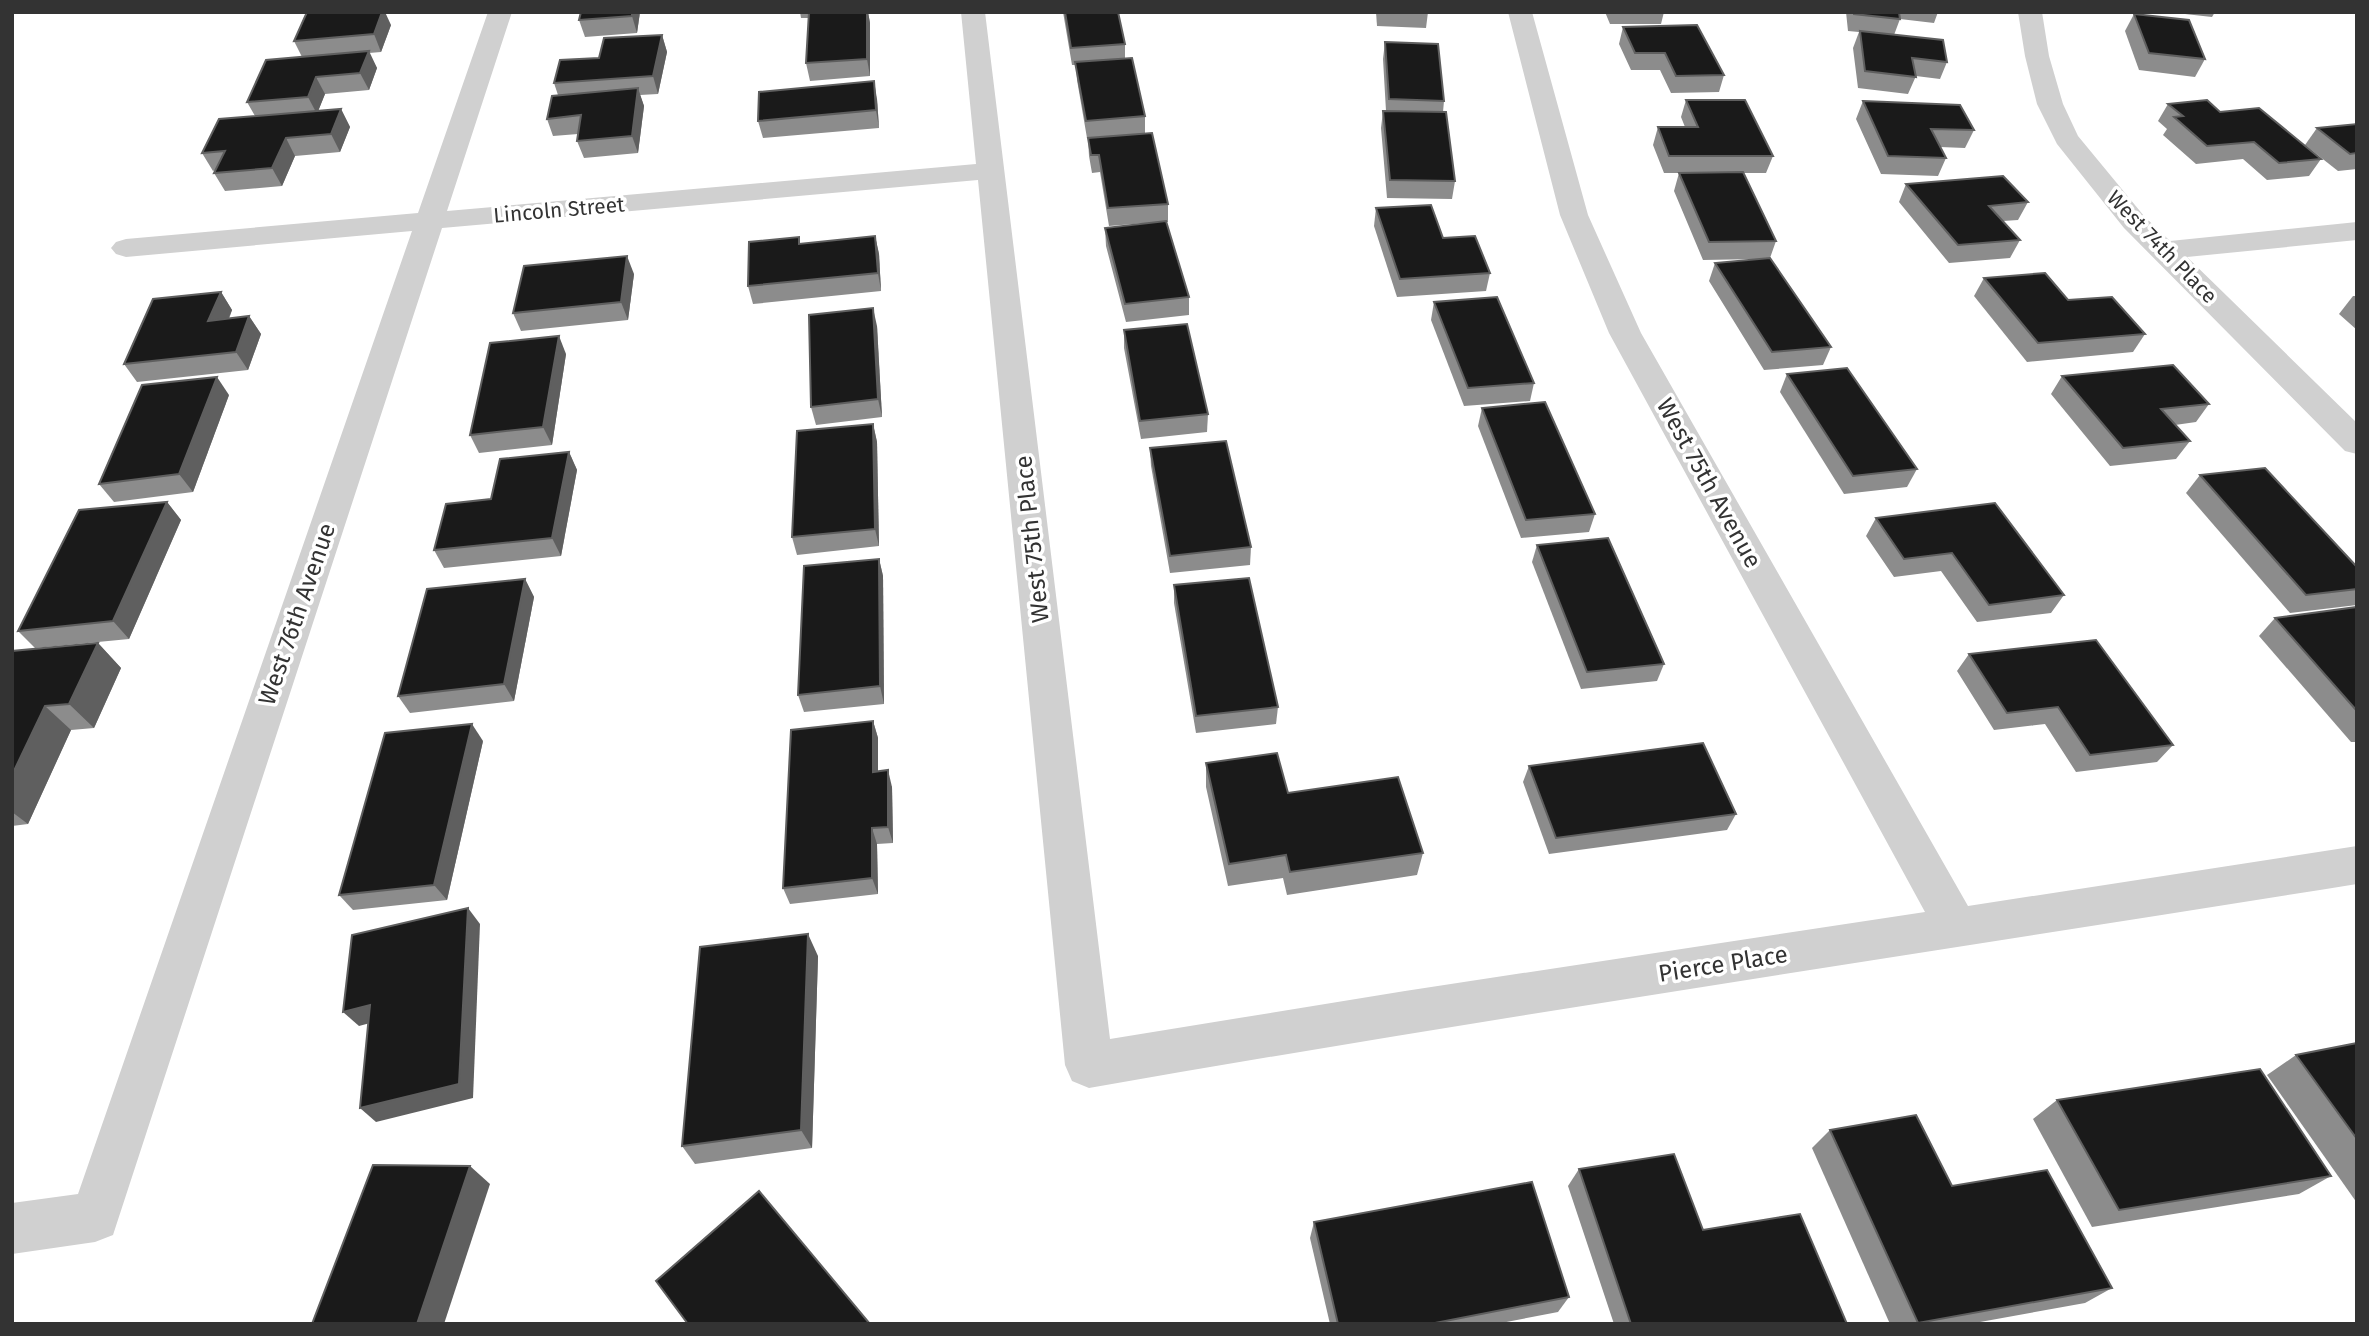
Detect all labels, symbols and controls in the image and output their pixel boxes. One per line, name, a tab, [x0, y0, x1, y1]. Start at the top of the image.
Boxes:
street label: West 74th Place	[2102, 185, 2222, 309]
street label: Lincoln Street	[492, 191, 626, 229]
street label: West 75th Avenue	[1651, 393, 1767, 573]
street label: West 75th Place	[1009, 454, 1055, 624]
street label: West 76th Avenue	[253, 519, 341, 709]
street label: Pierce Place	[1656, 940, 1790, 988]

